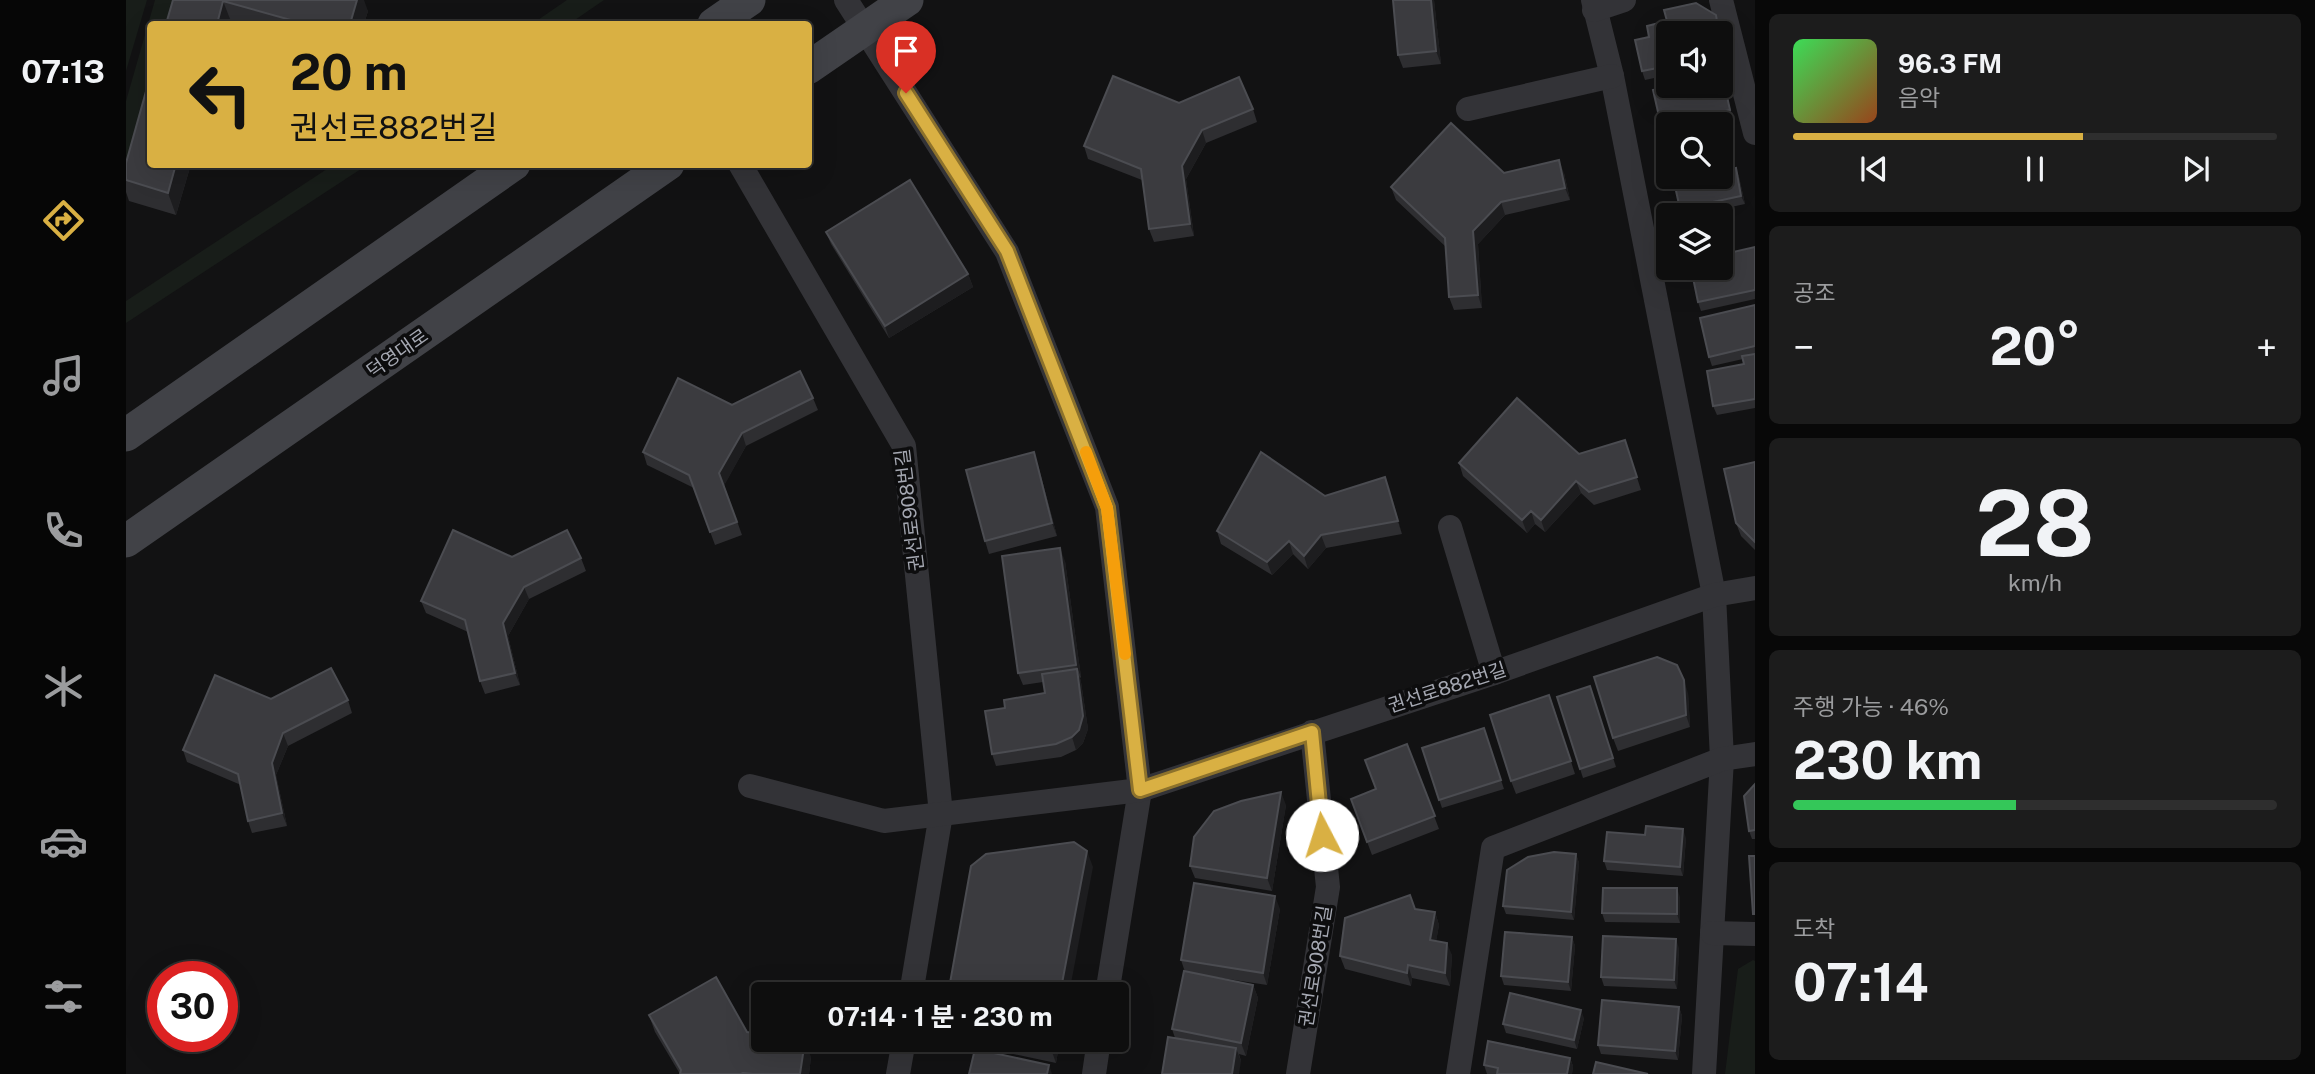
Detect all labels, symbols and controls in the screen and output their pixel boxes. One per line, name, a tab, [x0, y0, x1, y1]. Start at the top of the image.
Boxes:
pin	[876, 21, 936, 93]
map controls	[1656, 21, 1733, 280]
button: sound	[1656, 21, 1733, 98]
icon: arrive	[887, 32, 925, 70]
text: 20 m	[290, 43, 408, 101]
text: 96.3 FM	[1898, 48, 2002, 79]
icon: left	[175, 49, 266, 140]
text: 07:13	[21, 53, 105, 90]
text: 음악	[1898, 84, 1940, 111]
text: 권선로882번길	[290, 109, 498, 146]
button: search	[1656, 112, 1733, 189]
icon: previous	[1855, 150, 1893, 188]
icon: pause	[2016, 150, 2054, 188]
icon: next	[2177, 150, 2215, 188]
icon: directions	[39, 196, 88, 245]
button: layers	[1656, 203, 1733, 280]
text: 공조	[1793, 279, 1835, 306]
text: 20°	[1989, 316, 2081, 377]
street label: 덕영대로	[362, 324, 432, 382]
text: −	[1793, 325, 1814, 370]
text: +	[2256, 325, 2277, 370]
icon: music	[39, 351, 88, 400]
street label: 권선로908번길	[891, 448, 927, 572]
text: 28	[1976, 470, 2094, 576]
icon: phone	[39, 506, 88, 555]
text: km/h	[2008, 569, 2062, 596]
street label: 권선로882번길	[1385, 658, 1509, 716]
icon: climate	[39, 662, 88, 711]
text: 주행 가능 · 46%	[1793, 693, 1949, 720]
text: 230 km	[1793, 730, 1982, 791]
position arrow	[1285, 798, 1359, 872]
icon: car	[39, 817, 88, 866]
street label: 권선로908번길	[1295, 904, 1335, 1028]
text: 도착	[1793, 915, 1835, 942]
text: 07:14	[1793, 952, 1929, 1013]
speed limit sign: 30	[147, 961, 238, 1052]
icon: filters	[39, 972, 88, 1021]
text: 07:14 · 1 분 · 230 m	[827, 1001, 1053, 1032]

